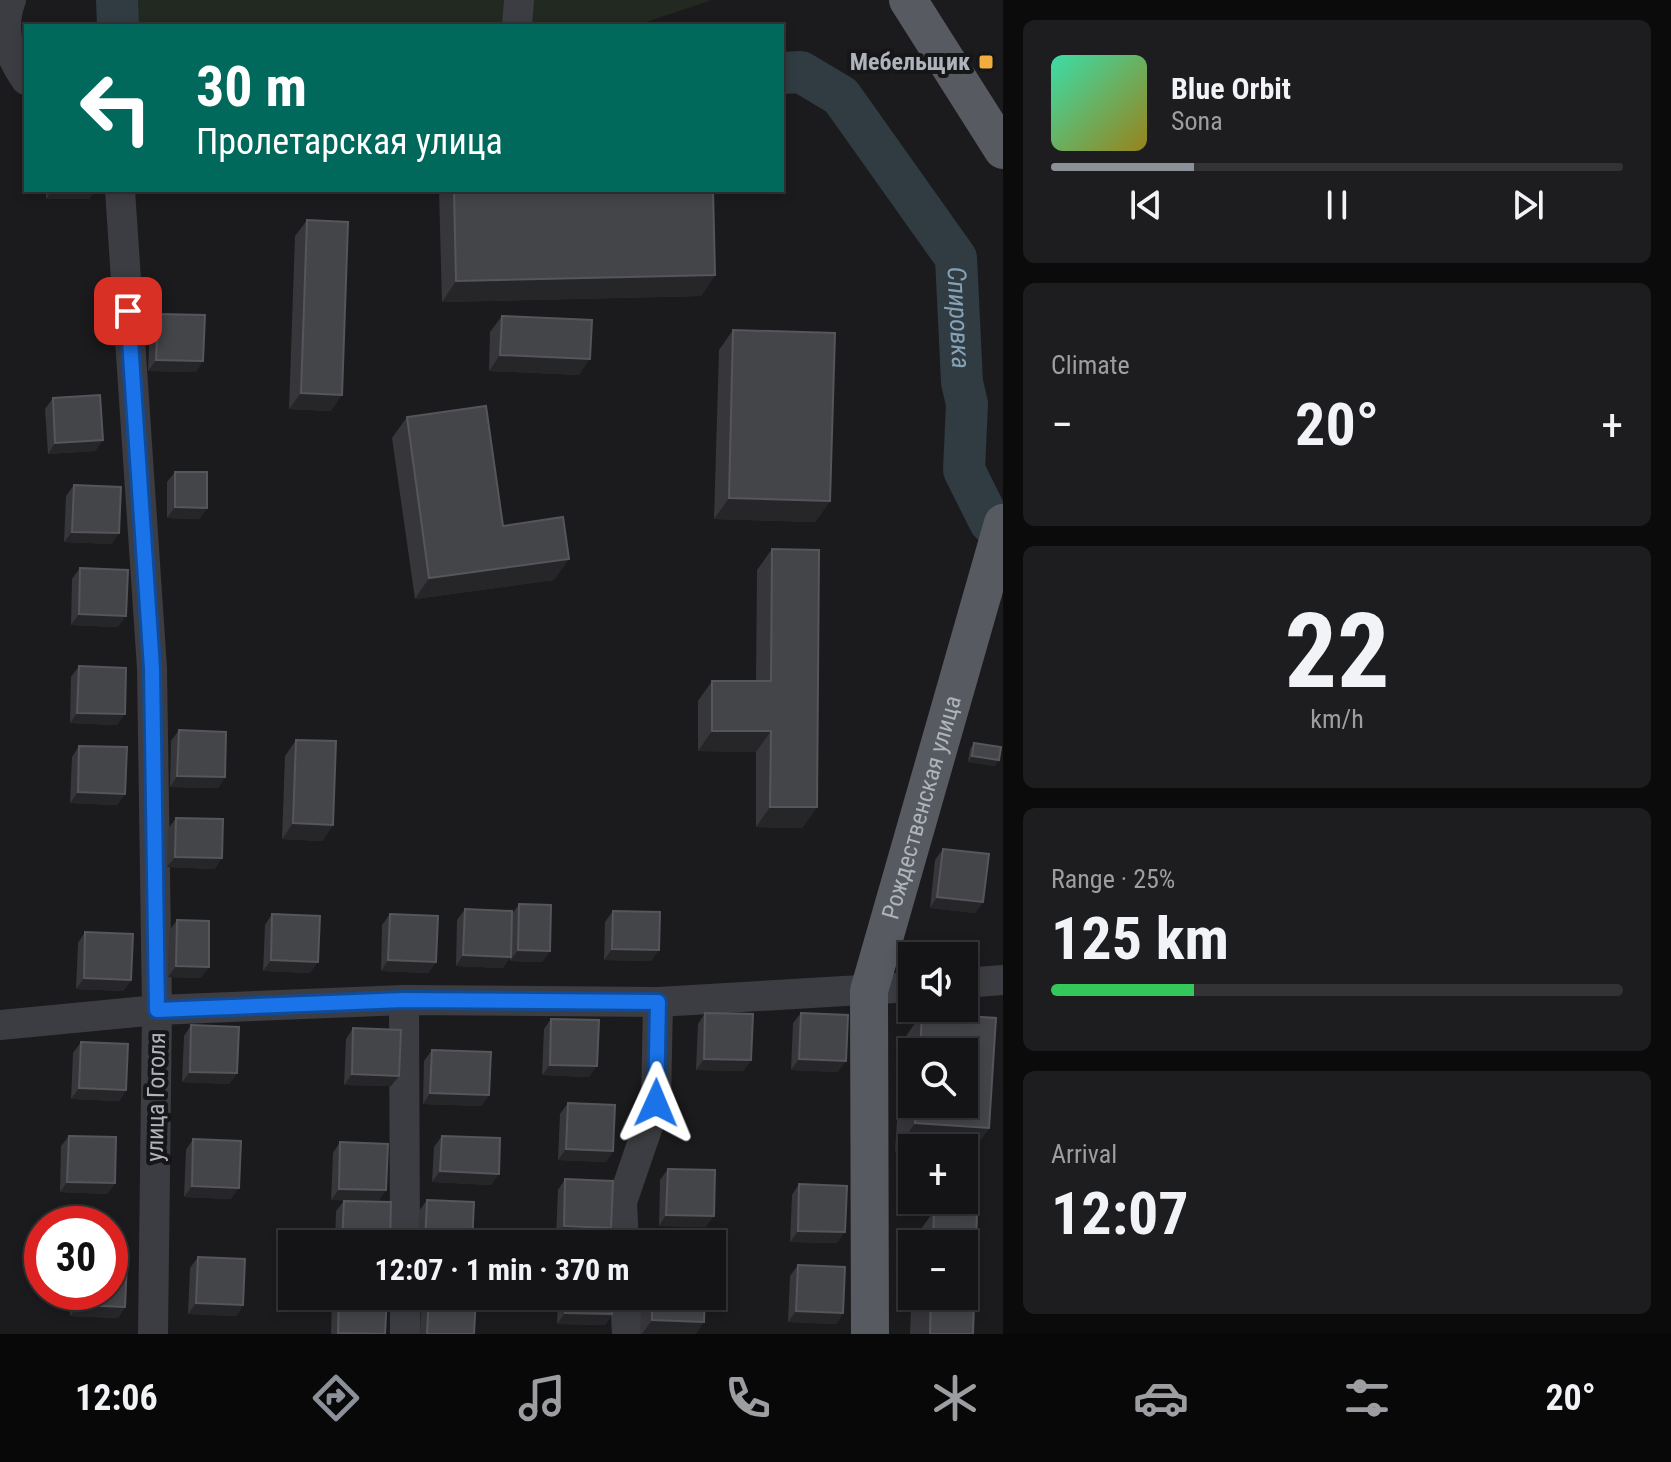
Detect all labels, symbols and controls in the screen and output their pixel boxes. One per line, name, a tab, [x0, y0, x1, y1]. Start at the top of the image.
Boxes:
place label: Мебельщик	[850, 48, 970, 76]
marker: Мебельщик	[977, 53, 995, 71]
text: 30 m	[196, 54, 307, 120]
icon: left	[64, 56, 168, 160]
text: Blue Orbit	[1171, 71, 1291, 106]
text: Sona	[1171, 106, 1223, 136]
text: Пролетарская улица	[196, 121, 503, 163]
icon: previous	[1124, 183, 1168, 227]
icon: pause	[1315, 183, 1359, 227]
icon: next	[1506, 183, 1550, 227]
water label: Спировка	[941, 266, 976, 369]
pin	[94, 277, 162, 345]
icon: arrive	[106, 289, 150, 333]
text: Climate	[1051, 350, 1130, 380]
text: 20°	[1295, 389, 1379, 460]
text: −	[1051, 399, 1073, 451]
text: +	[1601, 399, 1623, 451]
text: 22	[1284, 591, 1390, 712]
street label: Рождественская улица	[876, 692, 967, 922]
text: km/h	[1310, 704, 1364, 734]
text: Range · 25%	[1051, 864, 1175, 894]
text: 125 km	[1051, 903, 1229, 974]
map controls	[898, 942, 978, 1310]
button: sound	[898, 942, 978, 1022]
street label: улица Гоголя	[141, 1032, 171, 1162]
button: search	[898, 1038, 978, 1118]
position arrow	[614, 1061, 698, 1145]
button: +	[898, 1134, 978, 1214]
text: Arrival	[1051, 1139, 1117, 1169]
text: 12:07	[1051, 1178, 1189, 1249]
speed limit sign: 30	[24, 1206, 128, 1310]
button: −	[898, 1230, 978, 1310]
text: 12:07 · 1 min · 370 m	[375, 1252, 629, 1287]
icon: directions	[308, 1370, 364, 1426]
icon: music	[514, 1370, 570, 1426]
icon: phone	[720, 1370, 776, 1426]
icon: climate	[927, 1370, 983, 1426]
icon: car	[1133, 1370, 1189, 1426]
icon: filters	[1339, 1370, 1395, 1426]
text: 12:06	[75, 1377, 158, 1419]
text: 20°	[1545, 1377, 1596, 1419]

